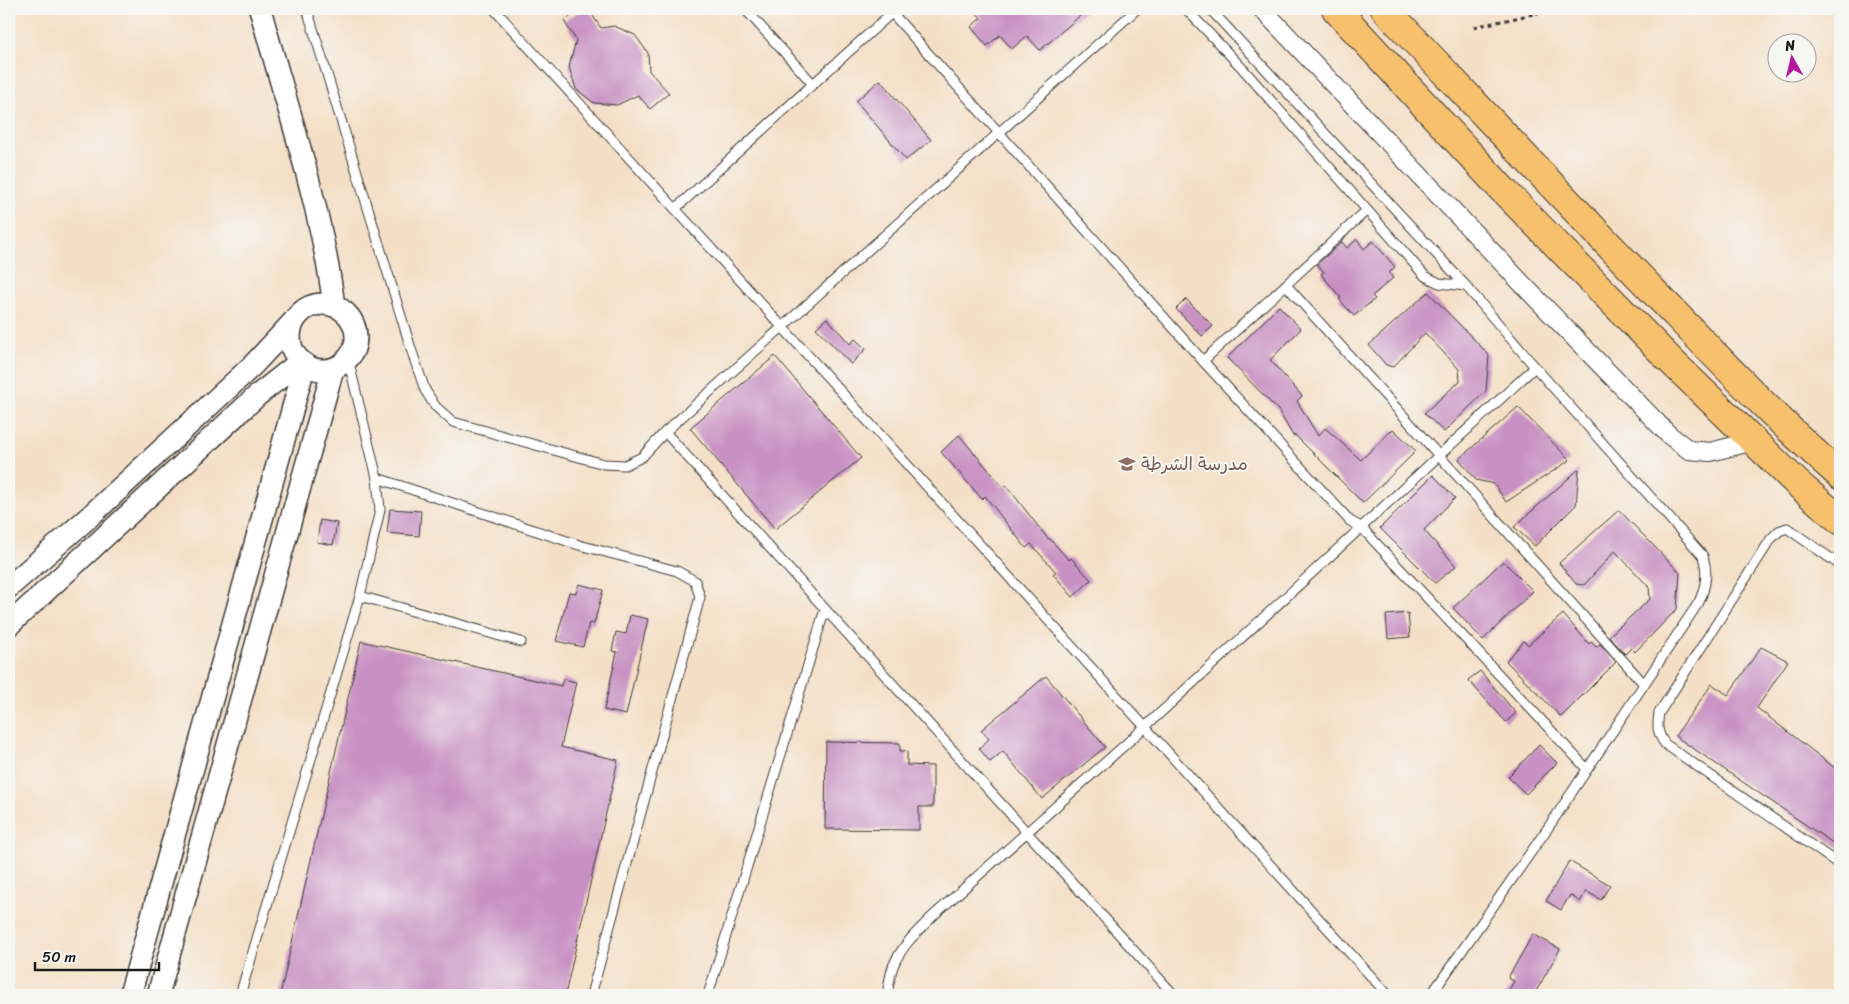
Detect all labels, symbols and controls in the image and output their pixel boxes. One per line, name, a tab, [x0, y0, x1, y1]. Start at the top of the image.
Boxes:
north arrow	[1766, 32, 1816, 82]
text: N	[1783, 33, 1797, 59]
place label: مدرسة الشرطة	[1141, 448, 1248, 480]
school or university icon: مدرسة الشرطة	[1117, 454, 1137, 474]
scale bar	[35, 939, 159, 971]
text: 50 m	[42, 944, 77, 970]

